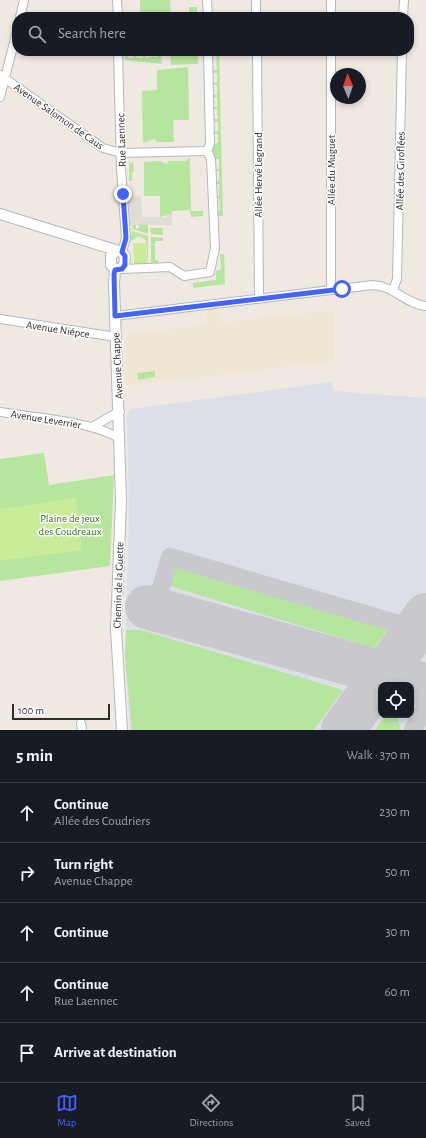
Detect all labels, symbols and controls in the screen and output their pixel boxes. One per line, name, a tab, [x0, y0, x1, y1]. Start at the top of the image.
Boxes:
search box	[12, 12, 414, 56]
icon: search	[26, 23, 48, 45]
text: Search here	[58, 26, 126, 41]
north arrow	[330, 68, 366, 104]
street label: Avenue Salomon de Caus	[12, 81, 106, 151]
street label: Rue Laennec	[115, 112, 128, 167]
street label: Allée des Giroflées	[394, 131, 407, 211]
street label: Allée Hervé Legrand	[253, 132, 264, 218]
street label: Allée du Muguet	[326, 134, 337, 205]
route end	[114, 185, 132, 203]
route start	[333, 280, 351, 298]
street label: Avenue Niépce	[25, 319, 90, 340]
street label: Avenue Chappe	[110, 332, 125, 400]
street label: Avenue Leverrier	[10, 408, 82, 431]
park label: Plaine de jeux des Coudreaux	[39, 513, 102, 537]
street label: Chemin de la Guette	[111, 542, 126, 629]
map controls	[378, 682, 414, 718]
button: locate	[378, 682, 414, 718]
scale bar	[12, 702, 110, 721]
text: 100 m	[18, 705, 44, 716]
text: 5 min	[16, 747, 53, 764]
text: Walk · 370 m	[346, 749, 410, 762]
text: Continue	[54, 797, 109, 812]
icon: ahead	[16, 802, 38, 824]
text: 230 m	[379, 806, 410, 819]
text: Allée des Coudriers	[54, 815, 150, 828]
text: Turn right	[54, 857, 113, 872]
icon: right	[16, 862, 38, 884]
text: 50 m	[385, 866, 410, 879]
text: Avenue Chappe	[54, 875, 133, 888]
icon: ahead	[16, 922, 38, 944]
text: Continue	[54, 925, 109, 940]
text: 30 m	[385, 926, 410, 939]
text: Continue	[54, 977, 109, 992]
icon: ahead	[16, 982, 38, 1004]
text: 60 m	[384, 986, 410, 999]
text: Rue Laennec	[54, 995, 117, 1008]
icon: arrive	[16, 1042, 38, 1064]
text: Arrive at destination	[54, 1045, 177, 1060]
tab: Map	[56, 1092, 78, 1129]
tab: Directions	[189, 1092, 233, 1129]
tab: Saved	[345, 1092, 370, 1129]

